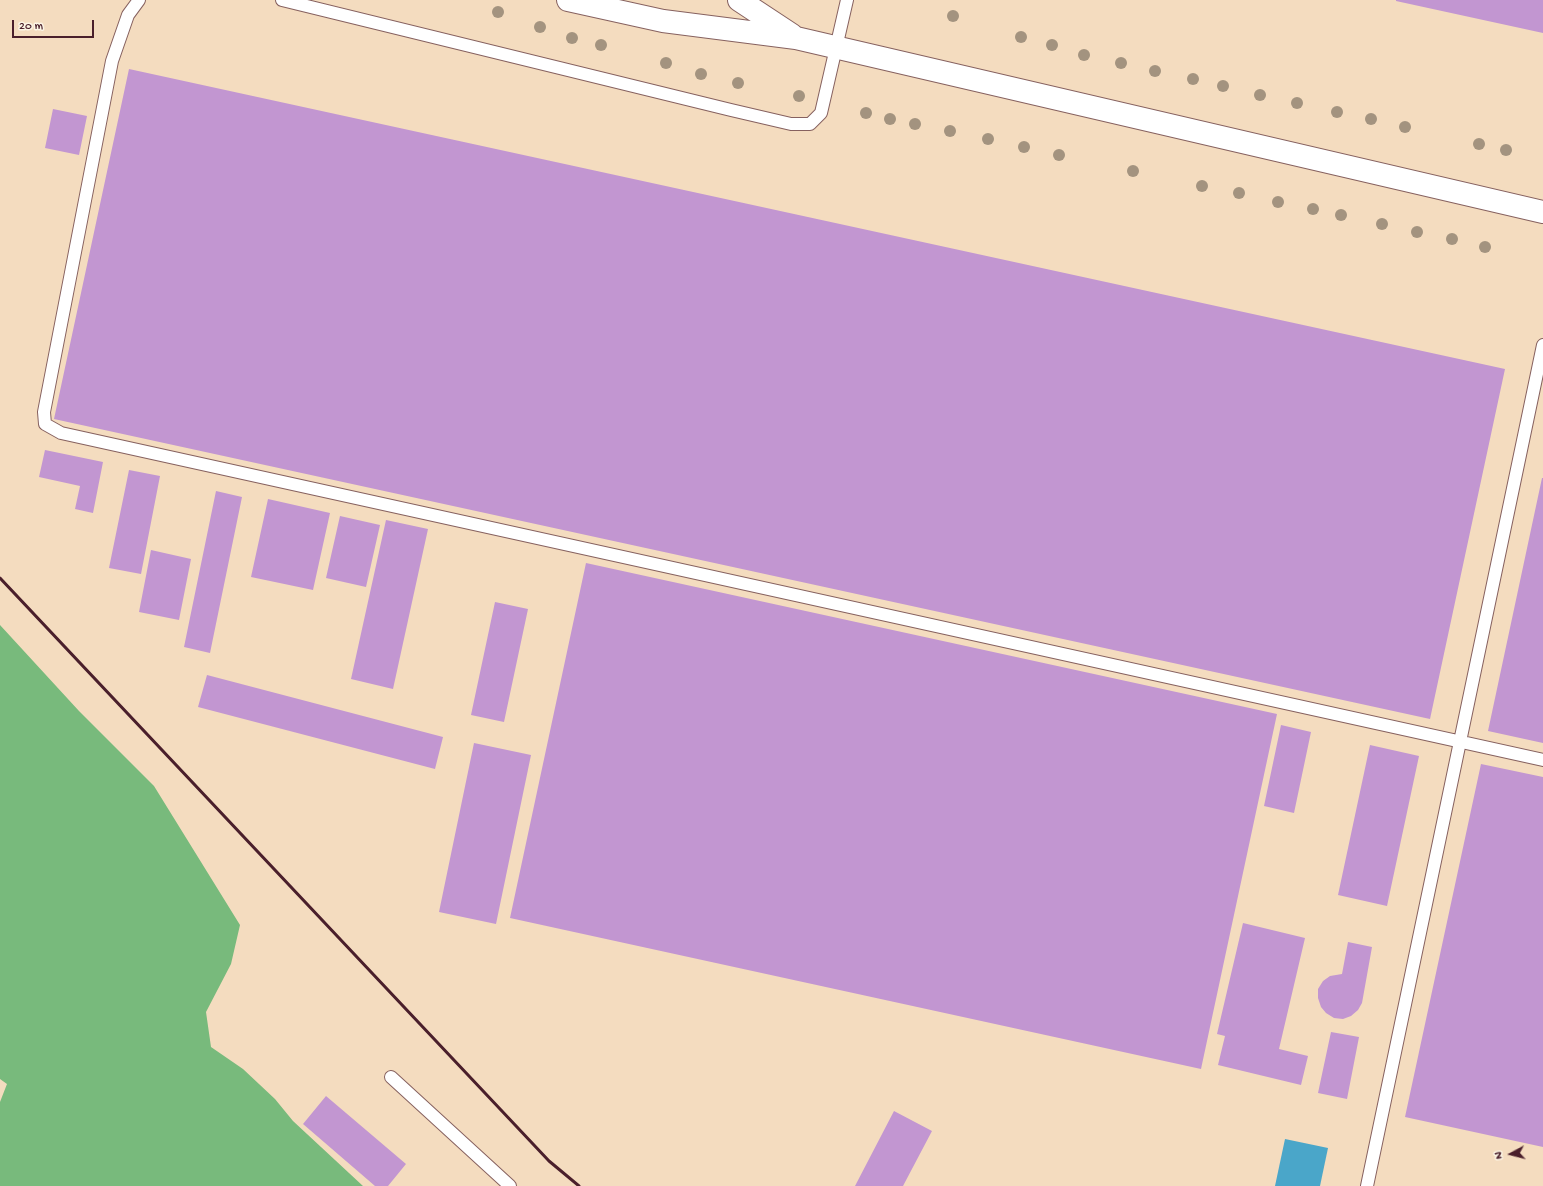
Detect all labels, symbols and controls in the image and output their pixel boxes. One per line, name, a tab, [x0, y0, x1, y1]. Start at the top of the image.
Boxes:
scale bar	[14, 12, 96, 38]
text: 20 m	[19, 20, 43, 34]
north arrow	[1491, 1134, 1531, 1174]
text: N	[1493, 1151, 1505, 1160]

